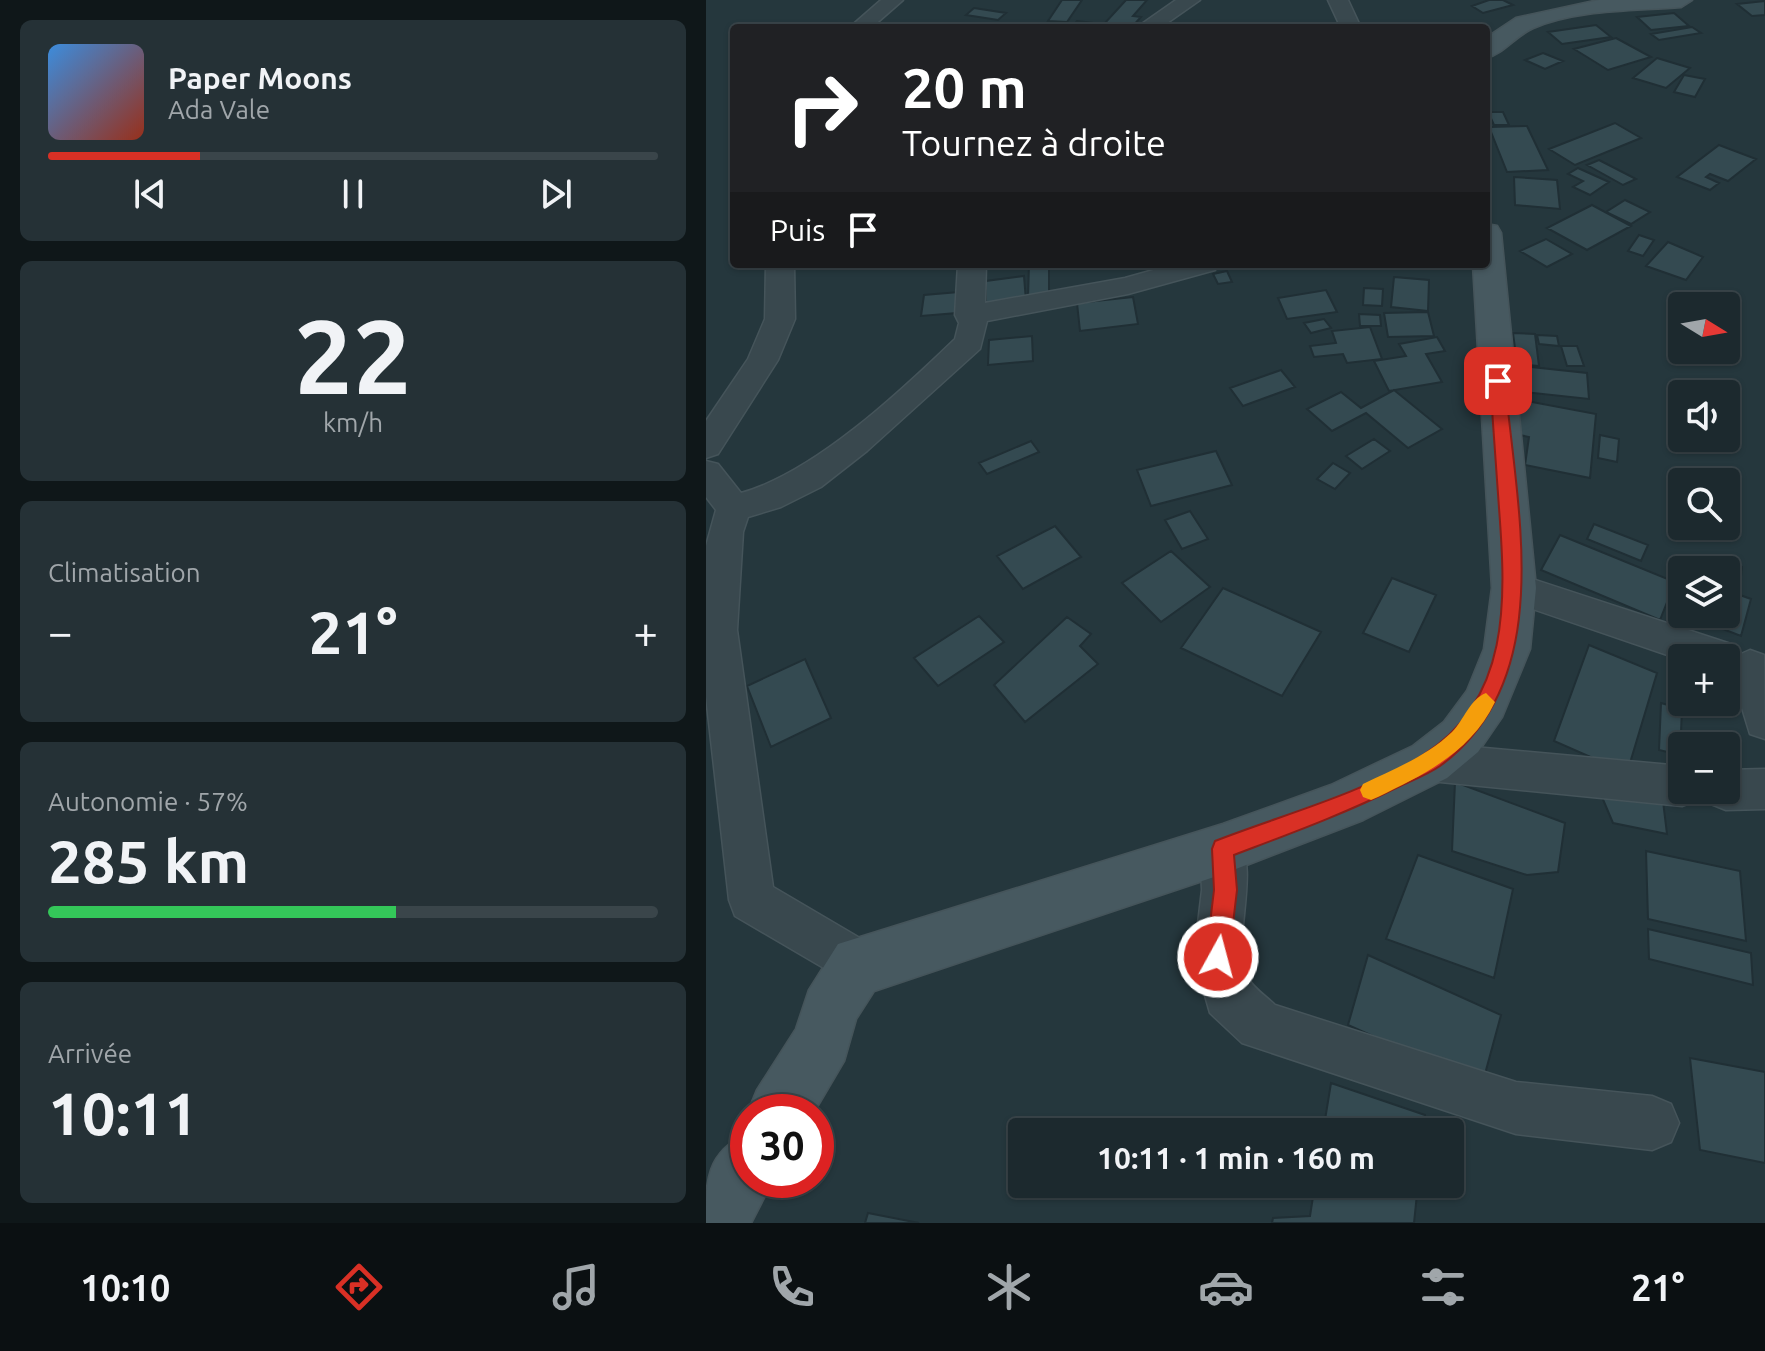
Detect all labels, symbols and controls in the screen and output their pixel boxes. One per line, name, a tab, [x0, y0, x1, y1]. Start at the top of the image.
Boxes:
icon: right	[770, 56, 874, 160]
text: 20 m	[902, 56, 1027, 119]
text: Paper Moons	[168, 61, 352, 95]
text: Ada Vale	[168, 95, 270, 124]
text: Tournez à droite	[902, 122, 1166, 163]
icon: previous	[128, 172, 172, 216]
icon: pause	[331, 172, 375, 216]
icon: next	[534, 172, 578, 216]
icon: arrive	[841, 208, 885, 252]
text: Puis	[770, 213, 825, 247]
north arrow	[1668, 292, 1740, 364]
map controls	[1668, 292, 1740, 804]
text: 22	[294, 297, 412, 414]
pin	[1464, 347, 1532, 415]
icon: arrive	[1476, 359, 1520, 403]
button: sound	[1668, 380, 1740, 452]
text: km/h	[323, 408, 383, 437]
button: search	[1668, 468, 1740, 540]
button: layers	[1668, 556, 1740, 628]
text: Climatisation	[48, 558, 201, 587]
text: 21°	[309, 598, 397, 665]
text: −	[48, 607, 73, 656]
text: +	[633, 607, 658, 656]
button: +	[1668, 644, 1740, 716]
button: −	[1668, 732, 1740, 804]
text: Autonomie · 57%	[48, 787, 248, 816]
text: 285 km	[48, 827, 249, 894]
position arrow	[1176, 915, 1260, 999]
text: Arrivée	[48, 1039, 132, 1068]
text: 10:11	[48, 1079, 198, 1146]
speed limit sign: 30	[730, 1094, 834, 1198]
text: 10:11 · 1 min · 160 m	[1097, 1141, 1375, 1175]
icon: directions	[331, 1259, 387, 1315]
icon: music	[548, 1259, 604, 1315]
icon: phone	[764, 1259, 820, 1315]
icon: climate	[981, 1259, 1037, 1315]
icon: car	[1198, 1259, 1254, 1315]
icon: filters	[1415, 1259, 1471, 1315]
text: 10:10	[80, 1267, 170, 1308]
text: 21°	[1631, 1267, 1685, 1308]

